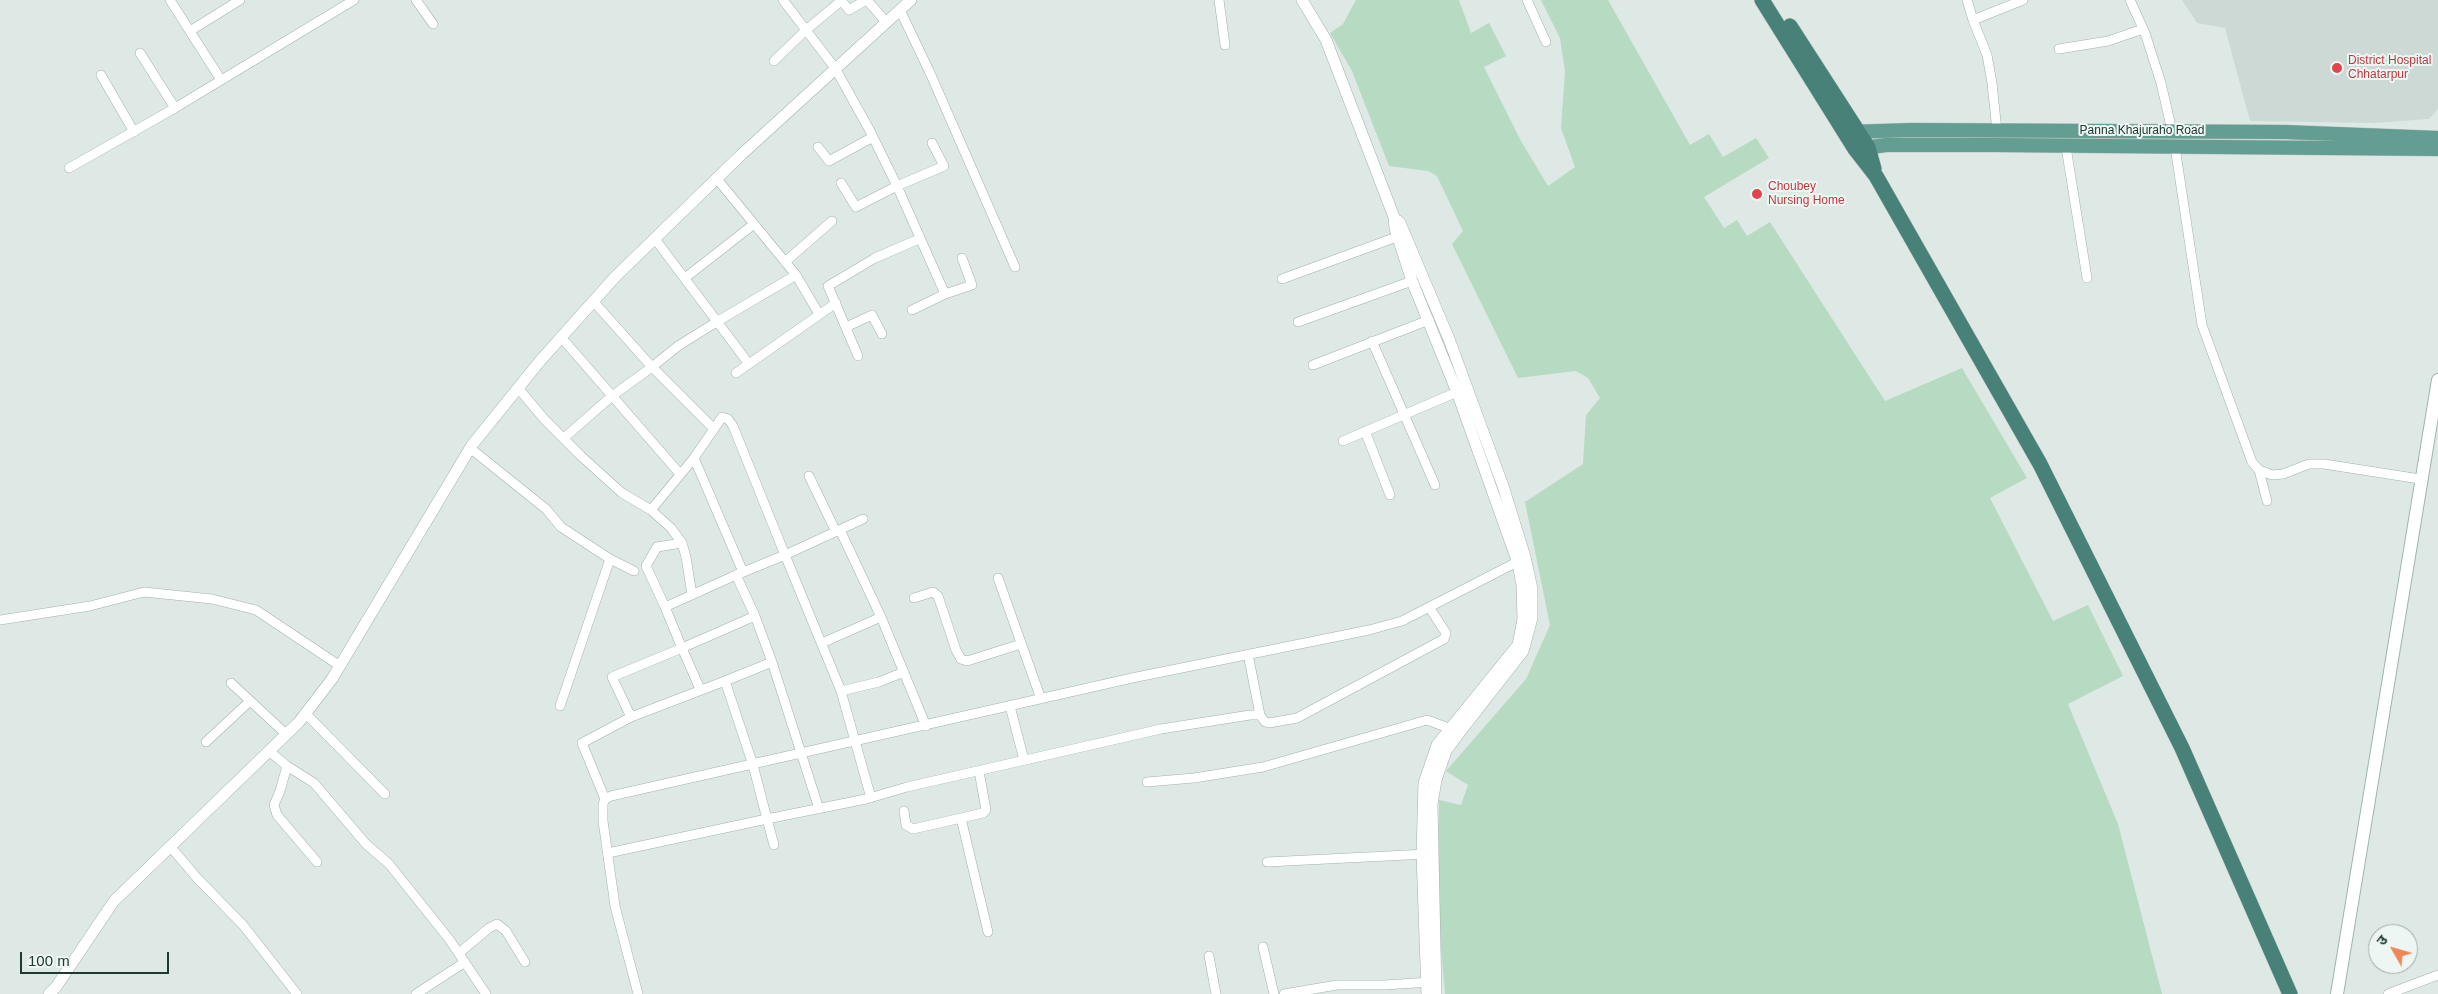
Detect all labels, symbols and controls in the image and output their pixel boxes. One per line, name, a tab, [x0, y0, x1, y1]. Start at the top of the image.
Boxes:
place label: District Hospital Chhatarpur	[2348, 54, 2431, 82]
marker: District Hospital Chhatarpur	[2330, 61, 2344, 75]
street label: Panna Khajuraho Road	[2080, 124, 2204, 138]
place label: Choubey Nursing Home	[1768, 180, 1845, 208]
marker: Choubey Nursing Home	[1750, 187, 1764, 201]
north arrow	[2368, 924, 2418, 974]
text: उ	[2373, 932, 2391, 949]
scale bar	[22, 942, 171, 974]
text: 100 m	[28, 952, 70, 969]

